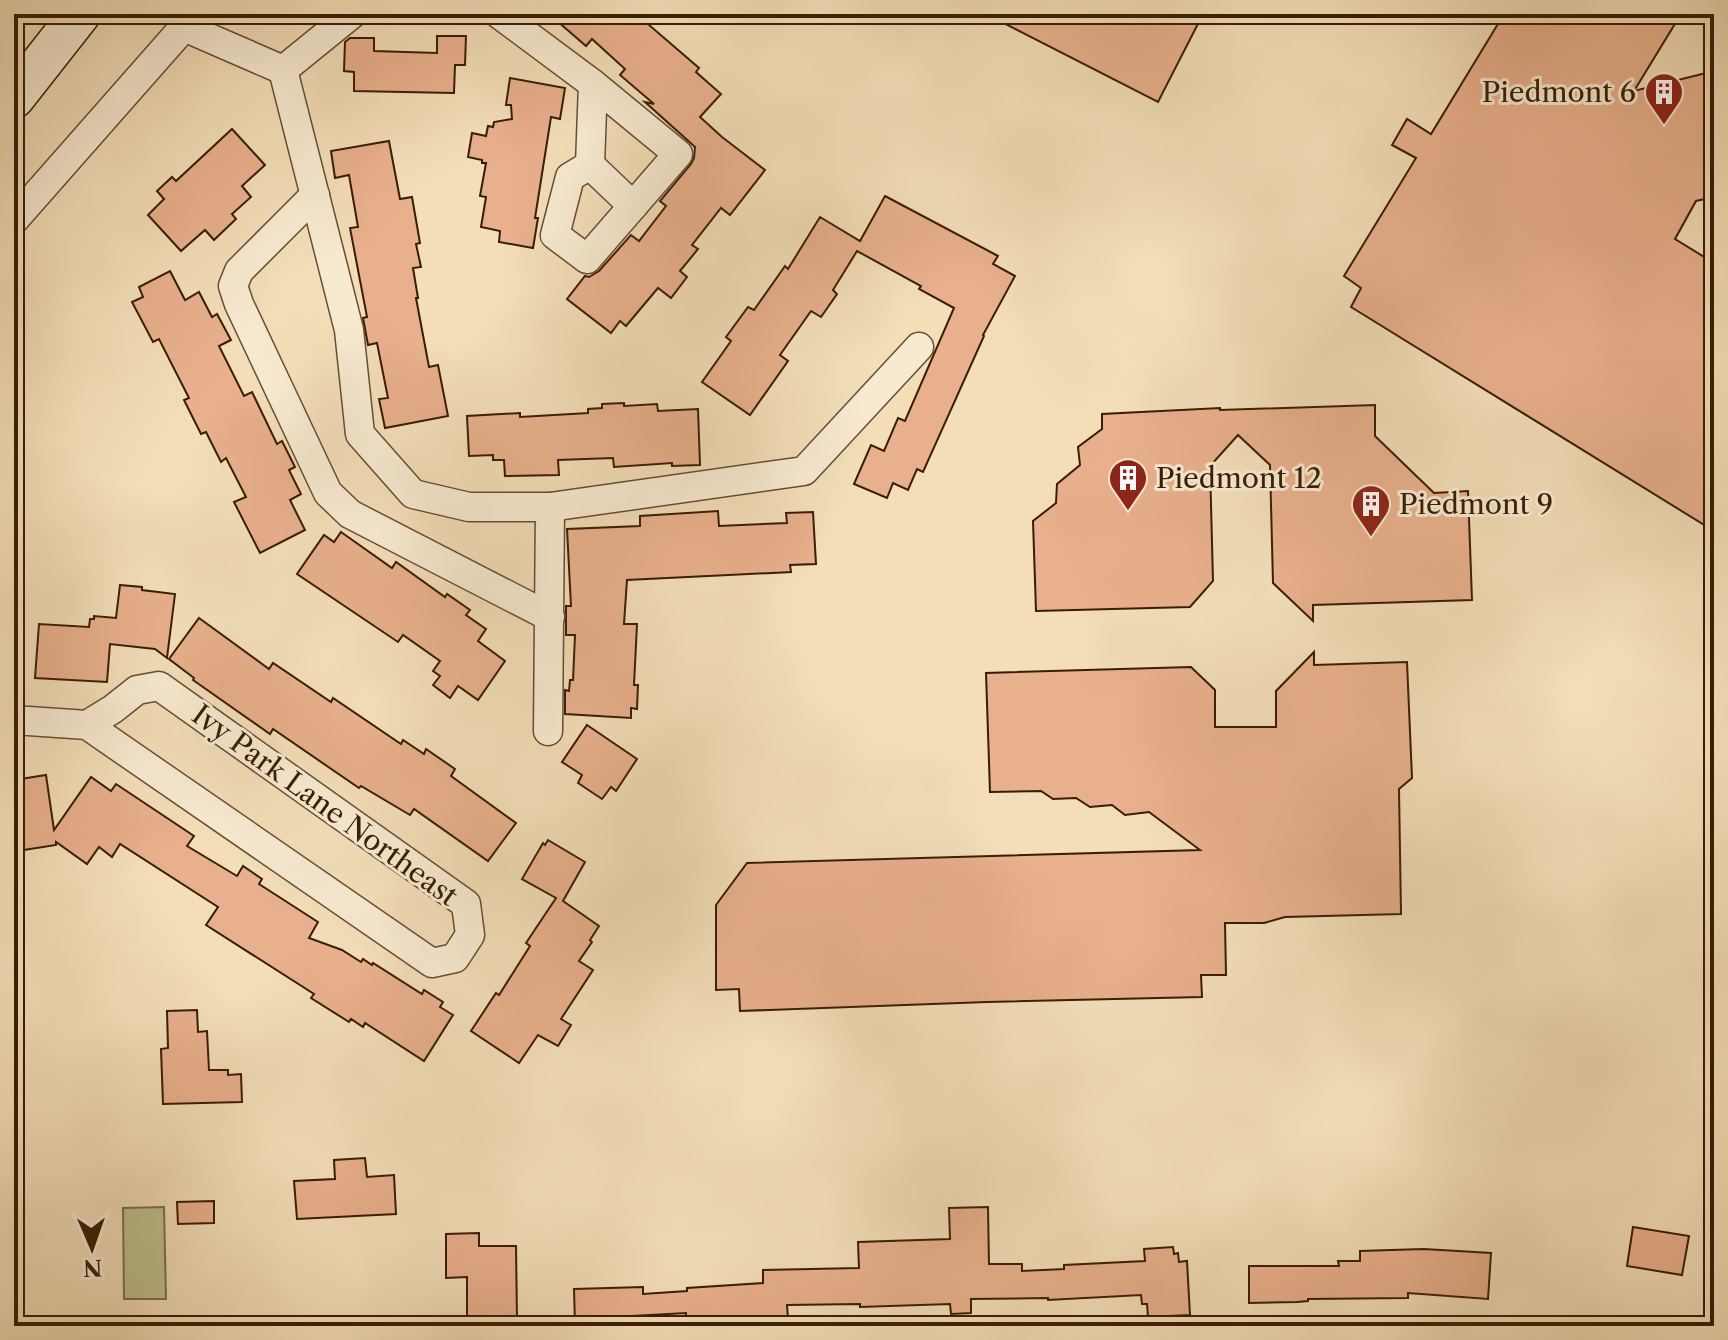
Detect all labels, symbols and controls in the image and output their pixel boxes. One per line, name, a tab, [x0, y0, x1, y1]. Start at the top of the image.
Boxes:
building icon: Piedmont 6	[1643, 71, 1685, 126]
place label: Piedmont 6	[1482, 75, 1636, 109]
building icon: Piedmont 12	[1107, 457, 1149, 512]
place label: Piedmont 12	[1156, 461, 1322, 495]
building icon: Piedmont 9	[1350, 483, 1392, 538]
place label: Piedmont 9	[1399, 487, 1553, 521]
street label: Ivy Park Lane Northeast	[186, 697, 464, 913]
north arrow	[52, 1208, 132, 1288]
text: N	[83, 1254, 103, 1281]

